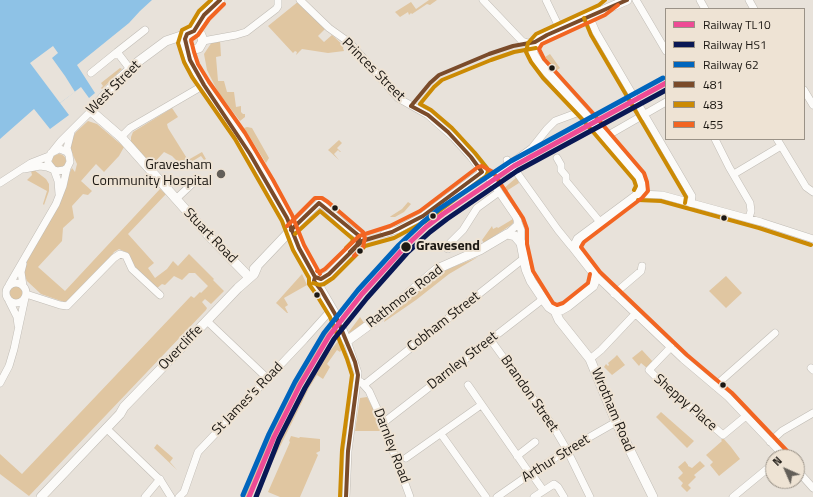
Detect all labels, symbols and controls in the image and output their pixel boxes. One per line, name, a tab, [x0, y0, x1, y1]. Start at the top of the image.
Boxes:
legend	[665, 8, 805, 140]
text: Railway TL10	[703, 15, 771, 34]
street label: Princes Street	[338, 35, 408, 105]
text: Railway HS1	[703, 35, 767, 54]
text: Railway 62	[703, 55, 759, 74]
street label: West Street	[83, 57, 145, 119]
unlabelled marker	[547, 63, 557, 73]
text: 481	[703, 75, 723, 94]
text: 483	[703, 95, 723, 114]
text: 455	[703, 115, 723, 134]
place label: Gravesham Community Hospital	[92, 158, 212, 190]
marker: Gravesham Community Hospital	[215, 168, 227, 180]
unlabelled marker	[330, 203, 340, 213]
street label: Stuart Road	[180, 205, 240, 267]
unlabelled marker	[428, 211, 438, 221]
unlabelled marker	[719, 213, 729, 223]
place label: Gravesend	[416, 239, 480, 255]
marker: Gravesend	[399, 240, 413, 254]
unlabelled marker	[355, 246, 365, 256]
street label: Rathmore Road	[363, 262, 447, 332]
street label: Cobham Street	[404, 288, 484, 356]
unlabelled marker	[312, 290, 322, 300]
street label: Overcliffe	[155, 322, 207, 374]
street label: Darnley Street	[425, 328, 501, 394]
street label: Brandon Street	[496, 353, 562, 435]
street label: St James's Road	[209, 359, 287, 439]
street label: Wrotham Road	[587, 366, 637, 454]
street label: Sheppy Place	[650, 371, 720, 435]
unlabelled marker	[718, 380, 728, 390]
street label: Darnley Road	[369, 406, 413, 486]
street label: Arthur Street	[519, 431, 593, 487]
north arrow	[765, 449, 805, 489]
text: N	[769, 453, 786, 470]

